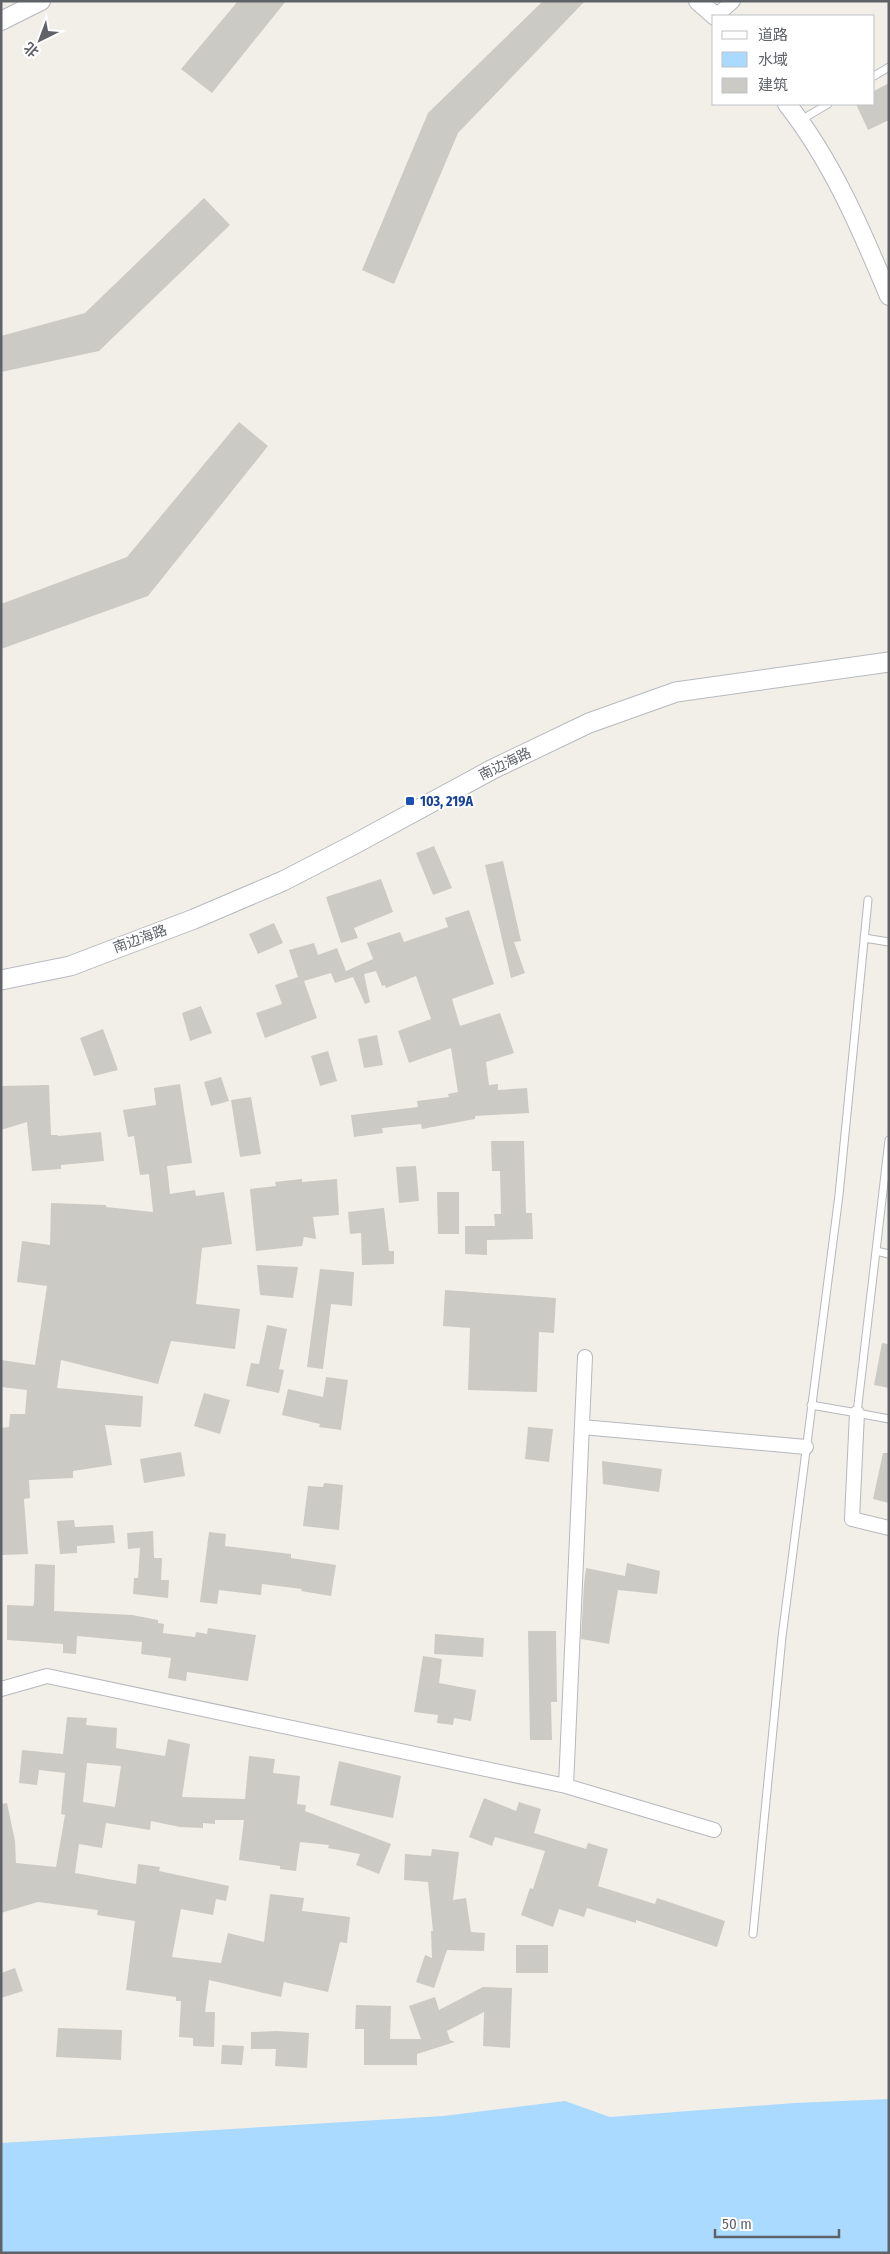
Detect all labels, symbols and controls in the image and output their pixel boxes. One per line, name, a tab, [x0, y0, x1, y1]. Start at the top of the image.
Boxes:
north arrow	[15, 15, 65, 65]
legend	[712, 15, 875, 105]
text: 道路	[758, 26, 788, 44]
text: 北	[21, 38, 43, 60]
text: 水域	[758, 51, 788, 69]
text: 建筑	[758, 76, 788, 94]
street label: 南边海路	[476, 744, 534, 784]
place label: 103, 219A	[420, 793, 473, 810]
marker: 103, 219A	[404, 795, 416, 807]
street label: 南边海路	[111, 921, 169, 957]
scale bar	[715, 2206, 839, 2238]
text: 50 m	[722, 2215, 752, 2233]

